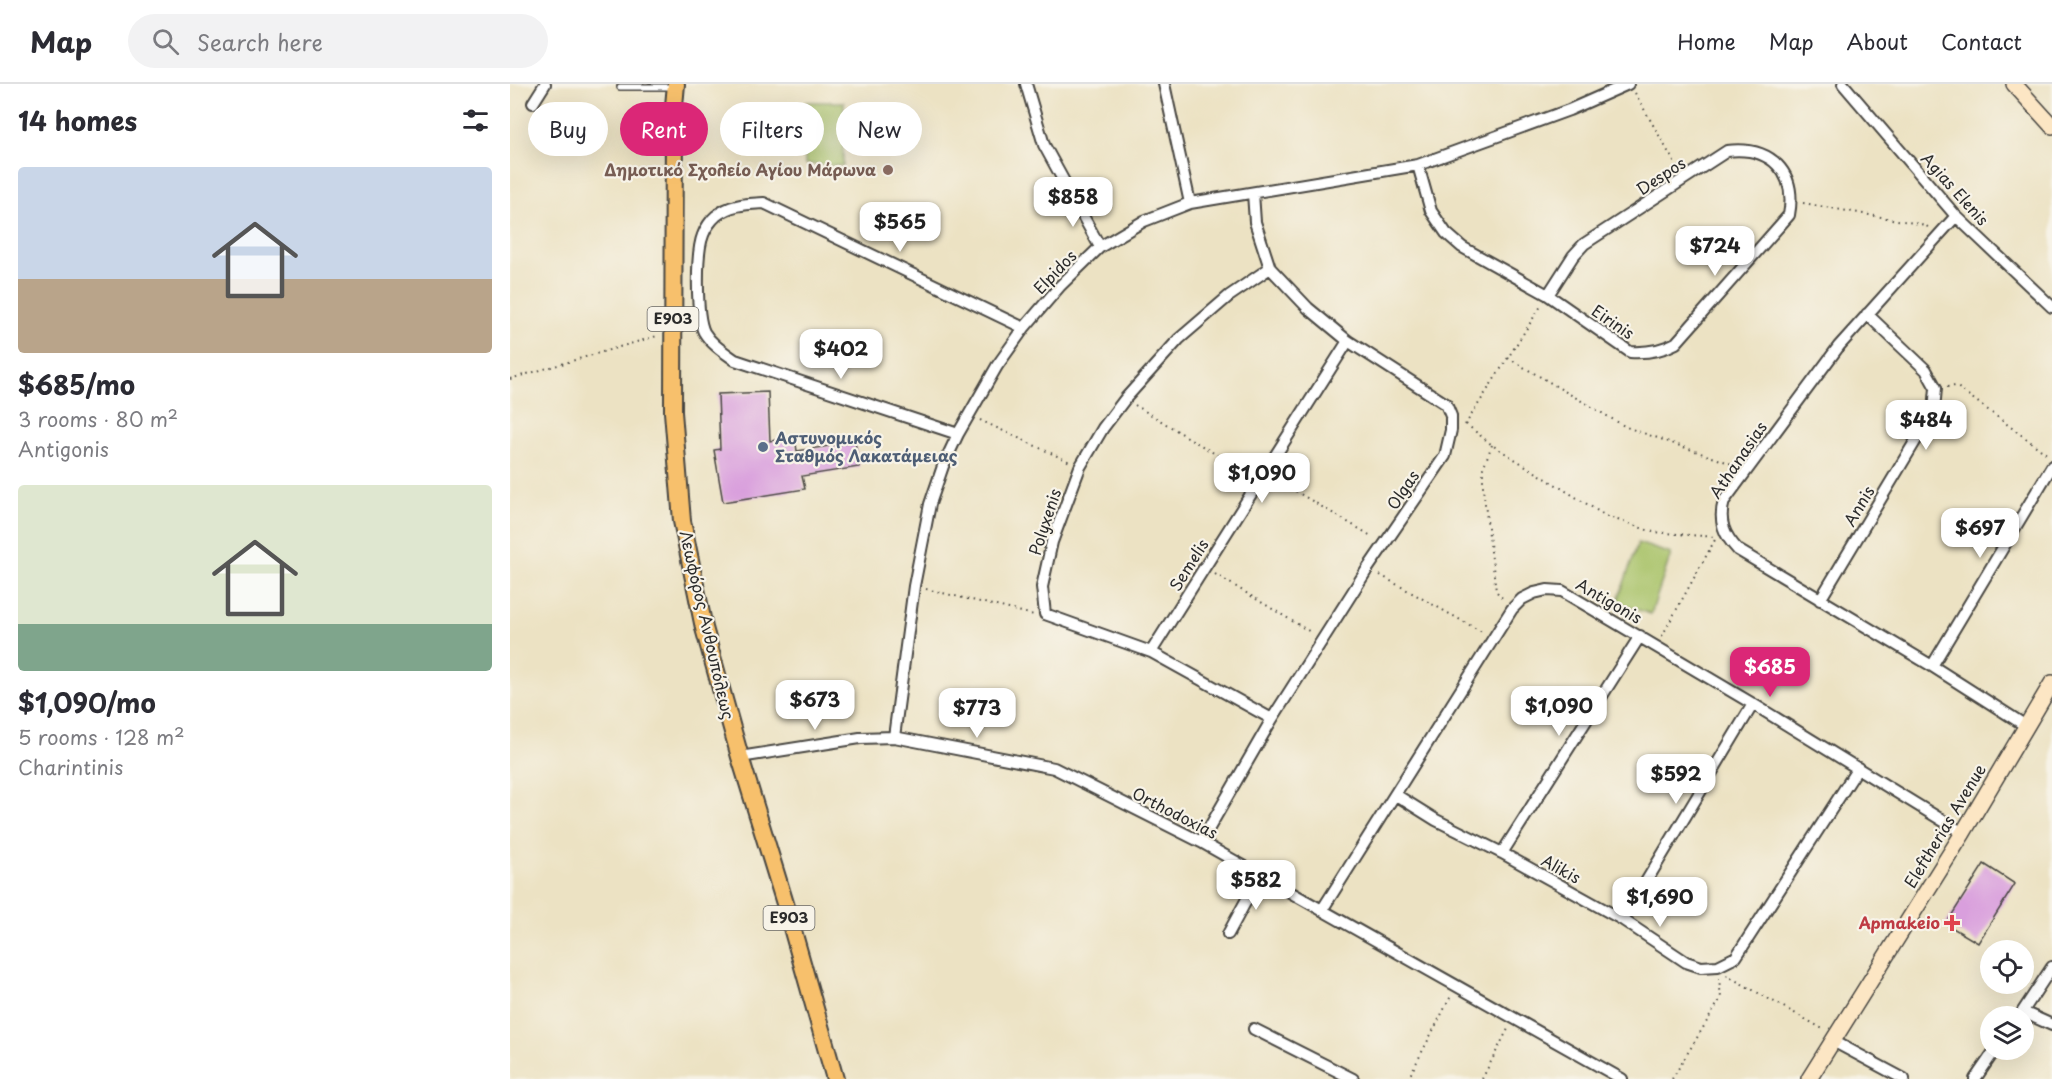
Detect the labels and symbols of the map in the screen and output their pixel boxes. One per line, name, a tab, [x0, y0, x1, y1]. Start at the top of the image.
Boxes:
street label: Agias Elenis	[1916, 146, 1995, 230]
street label: Despos	[1631, 150, 1690, 200]
place label: Δημοτικό Σχολείο Αγίου Μάρωνα	[604, 157, 876, 181]
marker: Δημοτικό Σχολείο Αγίου Μάρωνα	[881, 163, 895, 177]
pin: $858	[1037, 177, 1109, 228]
pin: $565	[864, 202, 936, 253]
pin: $724	[1679, 226, 1751, 277]
street label: Elpidos	[1027, 244, 1081, 299]
street label: Eirinis	[1587, 298, 1640, 344]
road number: E903	[648, 307, 698, 331]
pin: $402	[805, 329, 877, 380]
pin: $484	[1890, 400, 1962, 451]
street label: Athanasias	[1702, 416, 1772, 503]
place label: Αστυνομικός Σταθμός Λακατάμειας	[774, 425, 958, 467]
marker: Αστυνομικός Σταθμός Λακατάμειας	[756, 440, 770, 454]
pin: $1,090	[1213, 453, 1311, 504]
street label: Olgas	[1380, 465, 1424, 514]
street label: Annis	[1837, 481, 1880, 530]
street label: Polyxenis	[1022, 485, 1066, 558]
pin: $697	[1944, 508, 2016, 559]
street label: Λεωφόρος Ανθουπόλεως	[675, 528, 741, 722]
street label: Semelis	[1163, 534, 1214, 595]
street label: Antigonis	[1572, 572, 1647, 629]
pin: $685	[1734, 647, 1806, 698]
pin: $673	[779, 680, 851, 731]
pin: $1,090	[1510, 686, 1608, 737]
pin: $773	[941, 688, 1013, 739]
pin: $592	[1640, 754, 1712, 805]
street label: Eleftherias Avenue	[1898, 759, 1991, 892]
street label: Orthodoxias	[1128, 780, 1222, 844]
street label: Alikis	[1537, 848, 1585, 889]
pin: $582	[1220, 860, 1292, 911]
pin: $1,690	[1611, 877, 1709, 928]
road number: E903	[764, 906, 814, 930]
place label: Apmakeio	[1858, 910, 1940, 934]
marker: Apmakeio	[1945, 916, 1959, 930]

